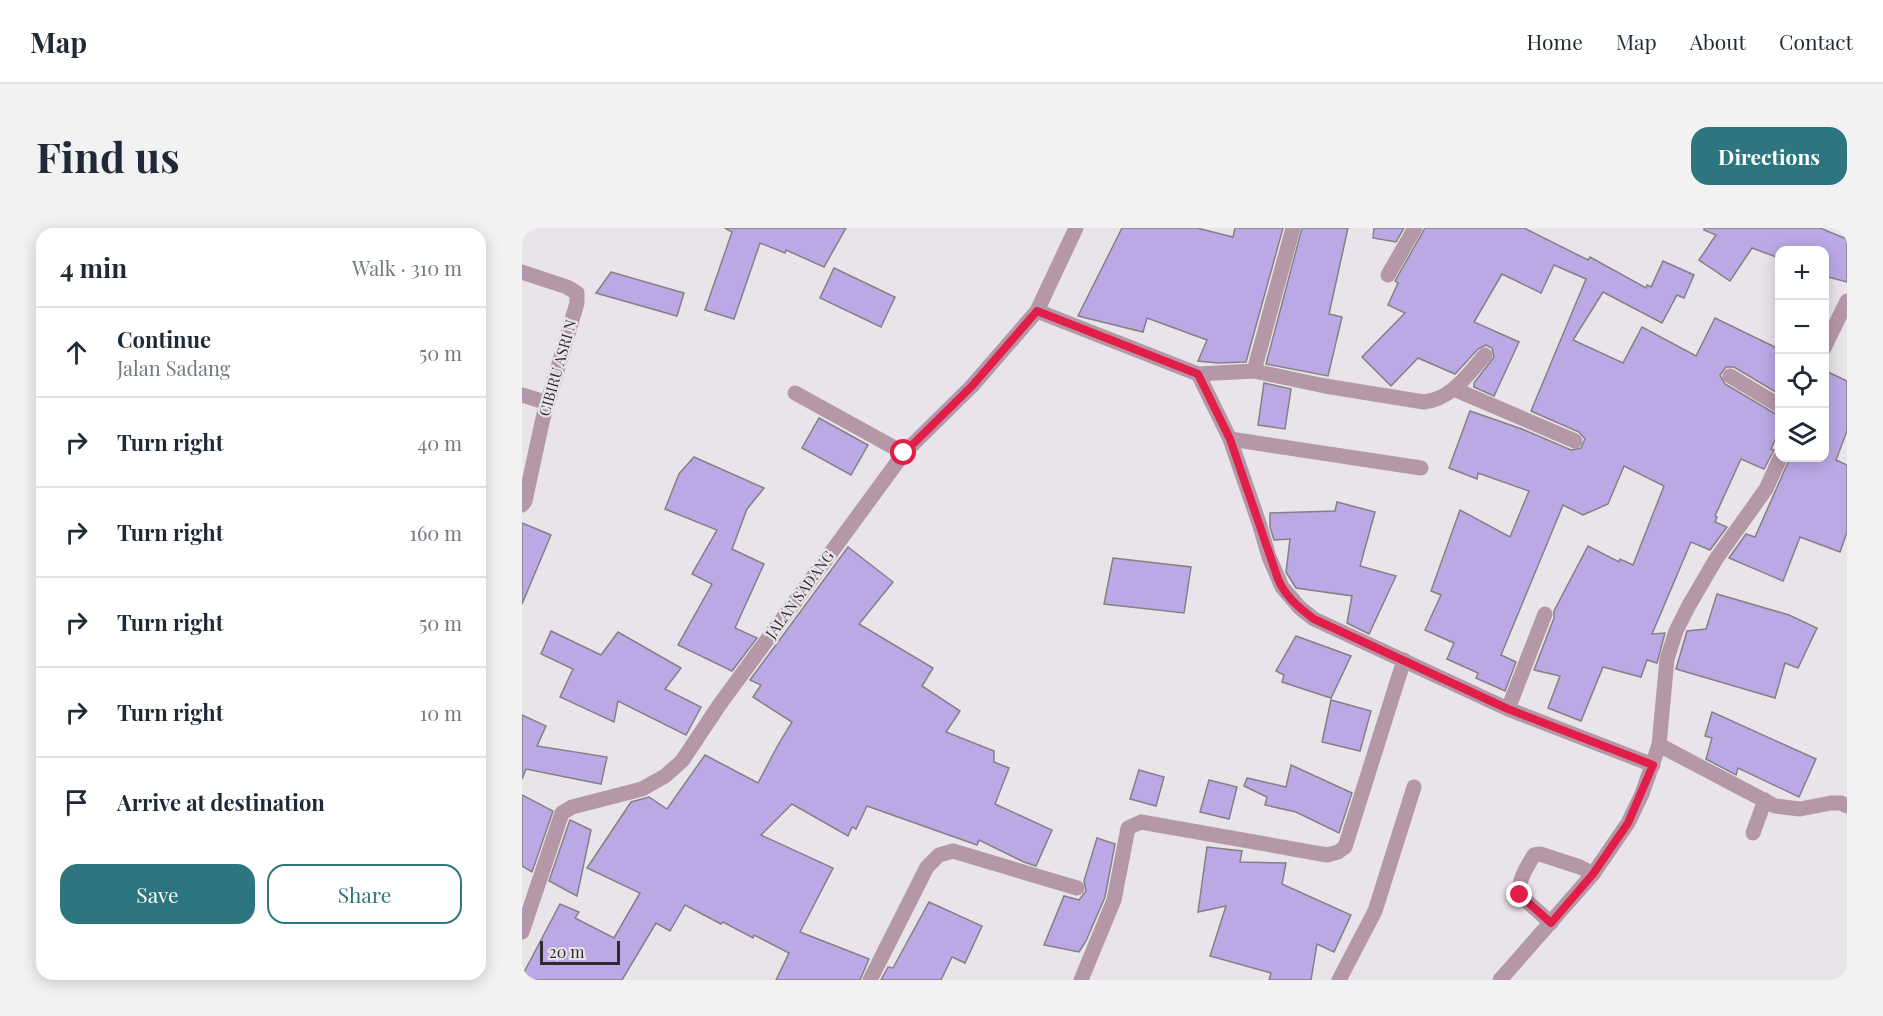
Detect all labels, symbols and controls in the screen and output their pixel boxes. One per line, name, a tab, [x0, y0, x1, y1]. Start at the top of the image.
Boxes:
text: Map	[30, 23, 87, 60]
text: Home	[1527, 27, 1583, 55]
text: Map	[1616, 27, 1657, 55]
text: About	[1690, 27, 1746, 55]
text: Contact	[1779, 27, 1853, 55]
button: Directions	[1691, 127, 1847, 185]
text: Find us	[36, 128, 180, 184]
map controls	[1775, 246, 1829, 462]
button: +	[1775, 246, 1829, 300]
text: 4 min	[60, 250, 127, 285]
text: Walk · 310 m	[352, 254, 462, 281]
button: −	[1775, 300, 1829, 354]
street label: CIBIRU ASRI N	[534, 317, 580, 418]
text: Continue	[117, 324, 211, 354]
icon: ahead	[60, 336, 93, 369]
text: 50 m	[419, 339, 462, 366]
text: Jalan Sadang	[117, 354, 230, 381]
button: locate	[1775, 354, 1829, 408]
button: layers	[1775, 408, 1829, 462]
icon: right	[60, 426, 93, 459]
text: Turn right	[117, 427, 223, 457]
text: 40 m	[417, 429, 462, 456]
route start	[890, 439, 916, 465]
icon: right	[60, 516, 93, 549]
text: Turn right	[117, 517, 223, 547]
text: 160 m	[410, 519, 462, 546]
street label: JALAN SADANG	[760, 546, 838, 643]
icon: right	[60, 606, 93, 639]
text: Turn right	[117, 607, 223, 637]
text: 50 m	[419, 609, 462, 636]
icon: right	[60, 696, 93, 729]
text: Turn right	[117, 697, 223, 727]
text: 10 m	[420, 699, 462, 726]
icon: arrive	[60, 786, 93, 819]
text: Arrive at destination	[117, 787, 325, 817]
button: Save	[60, 864, 255, 924]
button: Share	[267, 864, 462, 924]
route end	[1506, 881, 1532, 907]
scale bar	[540, 938, 620, 966]
text: 20 m	[549, 941, 584, 962]

